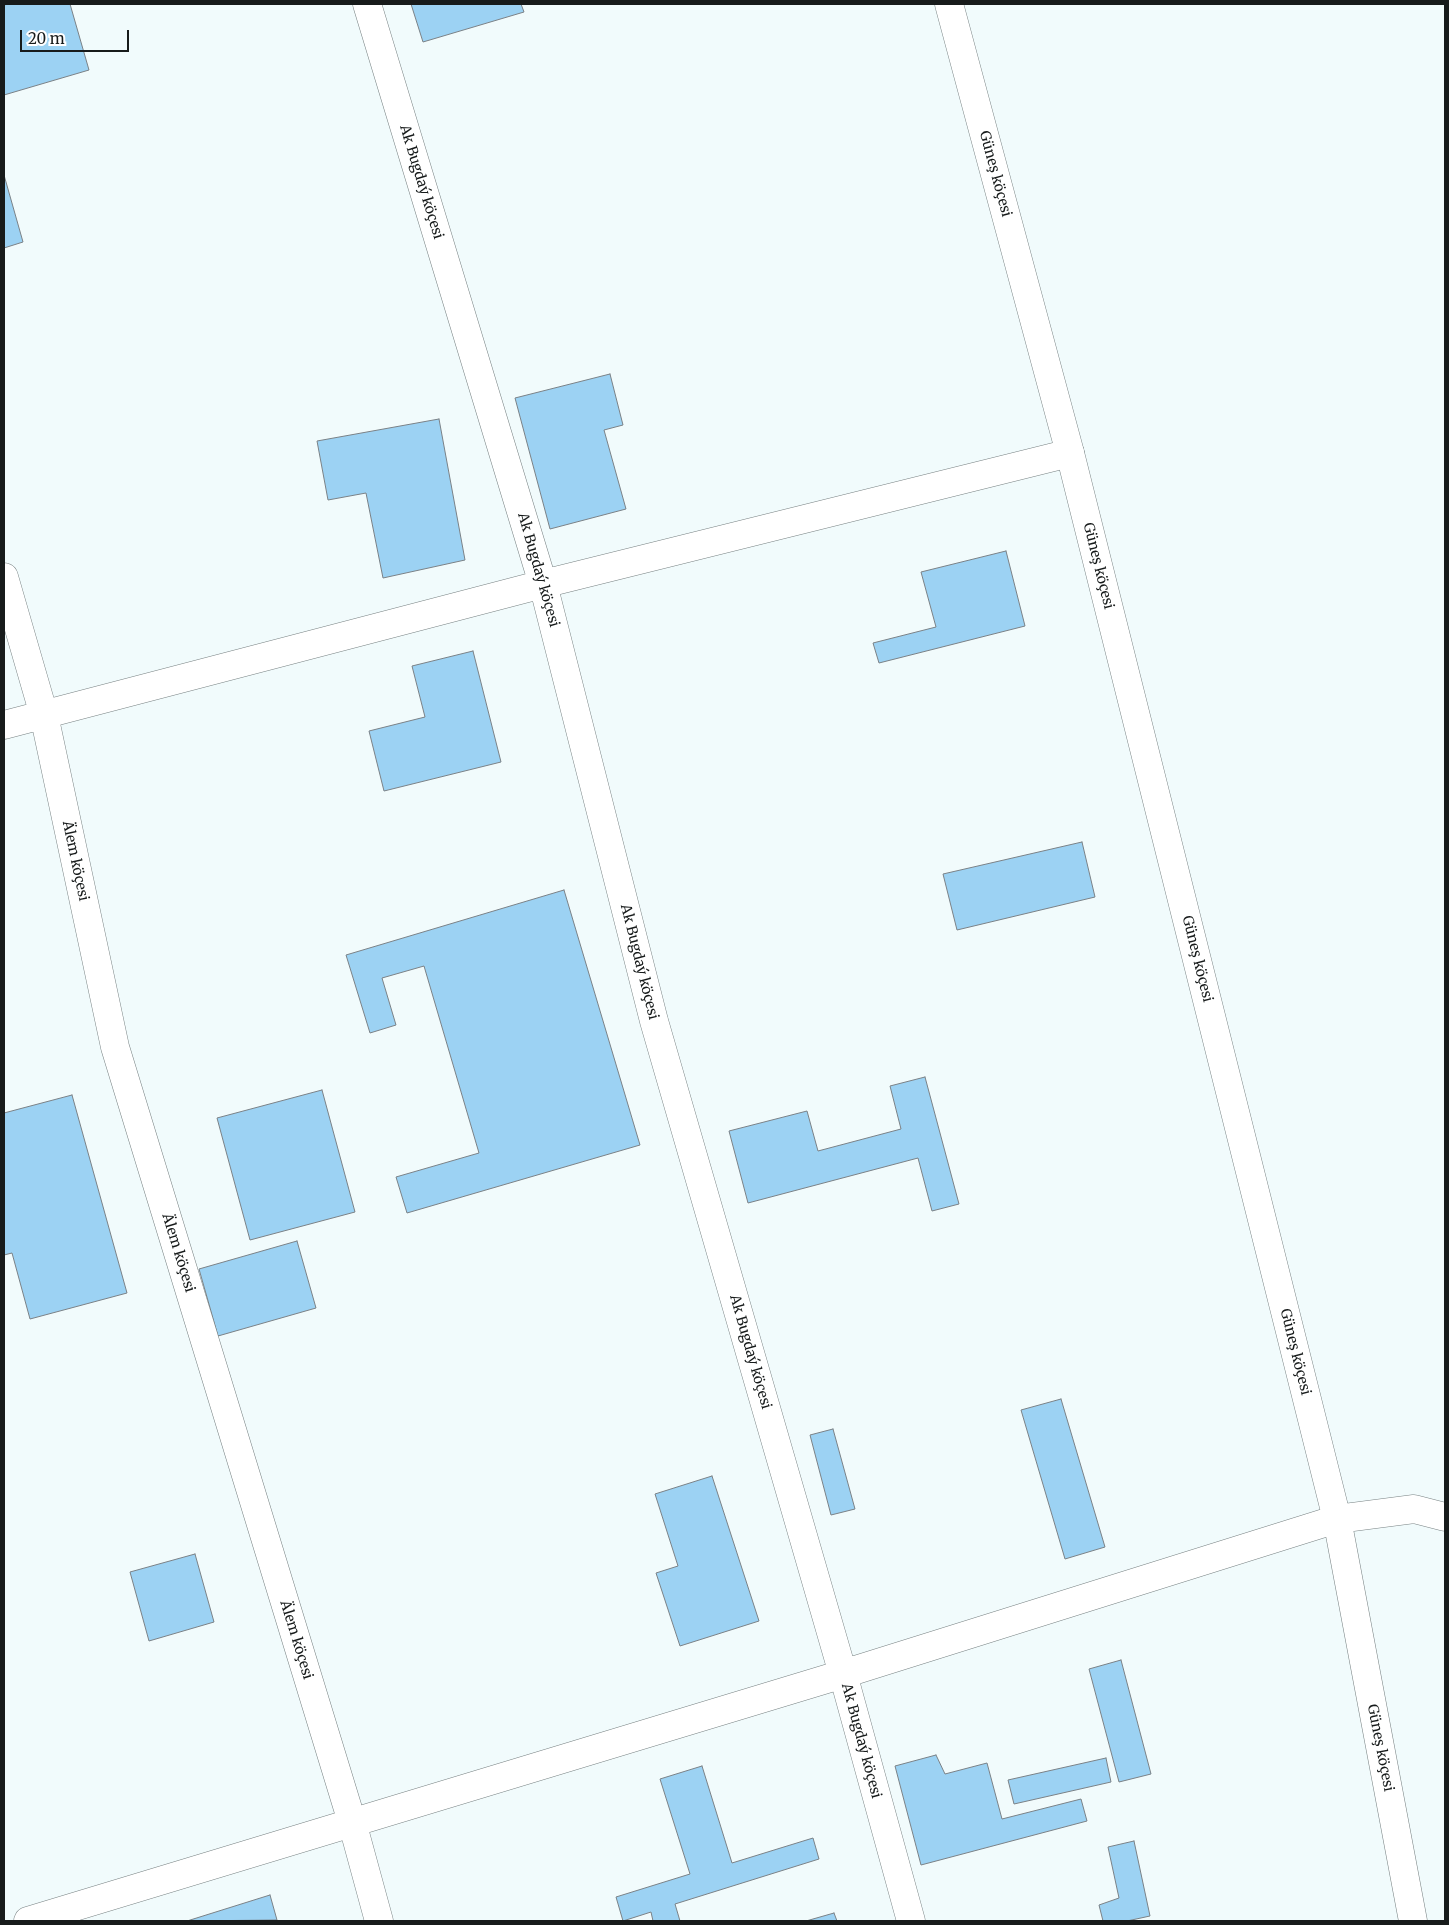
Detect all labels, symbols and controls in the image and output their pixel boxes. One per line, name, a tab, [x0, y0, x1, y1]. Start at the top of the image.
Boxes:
scale bar	[22, 20, 131, 52]
text: 20 m	[28, 29, 65, 48]
street label: Ak Bugdaý köçesi	[396, 123, 446, 241]
street label: Güneş köçesi	[975, 129, 1015, 219]
street label: Ak Bugdaý köçesi	[514, 511, 562, 629]
street label: Güneş köçesi	[1079, 521, 1117, 611]
street label: Älem köçesi	[58, 819, 92, 903]
street label: Ak Bugdaý köçesi	[617, 903, 661, 1021]
street label: Güneş köçesi	[1178, 914, 1216, 1004]
street label: Älem köçesi	[158, 1212, 198, 1294]
street label: Ak Bugdaý köçesi	[726, 1293, 774, 1411]
street label: Güneş köçesi	[1276, 1307, 1314, 1397]
street label: Älem köçesi	[276, 1599, 316, 1681]
street label: Ak Bugdaý köçesi	[838, 1682, 884, 1800]
street label: Güneş köçesi	[1363, 1703, 1397, 1793]

